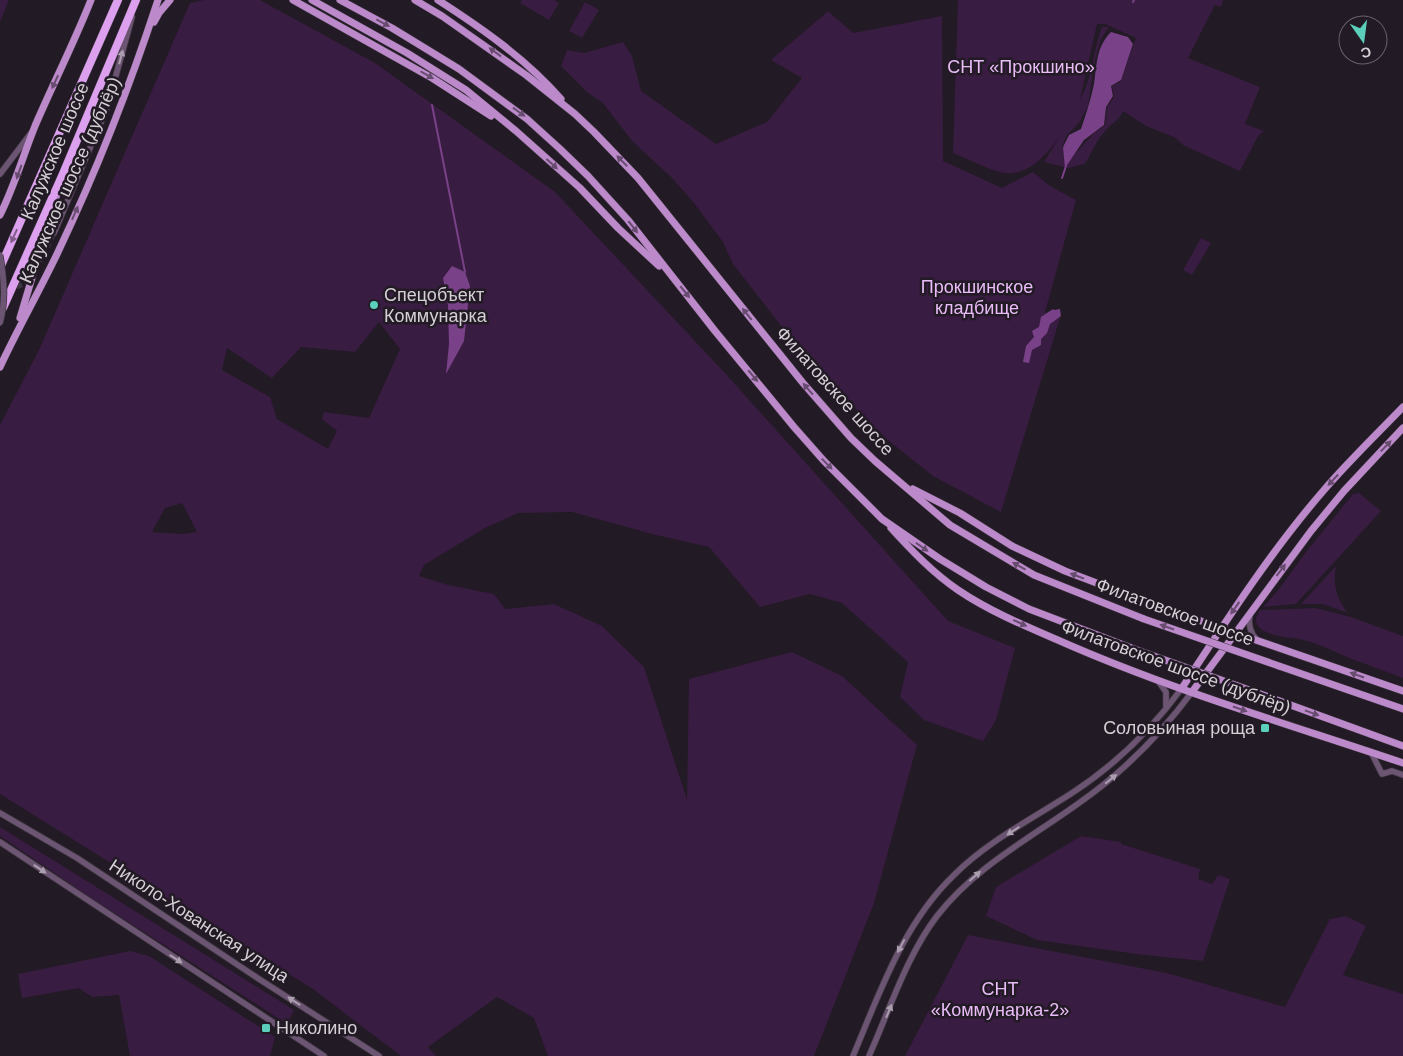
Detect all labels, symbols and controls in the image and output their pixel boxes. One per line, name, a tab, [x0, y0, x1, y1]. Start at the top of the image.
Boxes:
north arrow	[1338, 15, 1388, 65]
one-way arrow	[376, 19, 390, 27]
text: С	[1359, 44, 1373, 62]
one-way arrow	[488, 47, 502, 57]
one-way arrow	[117, 50, 125, 65]
park label: СНТ «Прокшино»	[947, 57, 1095, 77]
one-way arrow	[420, 71, 435, 79]
street label: Калужское шоссе (дублёр)	[15, 74, 125, 286]
one-way arrow	[51, 75, 59, 89]
street label: Калужское шоссе	[17, 80, 93, 222]
one-way arrow	[512, 107, 526, 117]
one-way arrow	[616, 155, 628, 167]
one-way arrow	[546, 158, 558, 170]
one-way arrow	[14, 164, 22, 179]
one-way arrow	[72, 206, 80, 220]
one-way arrow	[628, 220, 639, 233]
one-way arrow	[10, 229, 18, 243]
park label: Прокшинское кладбище	[921, 277, 1033, 318]
place label: Спецобъект Коммунарка	[384, 285, 488, 326]
one-way arrow	[679, 286, 690, 299]
marker: Спецобъект Коммунарка	[368, 299, 380, 311]
one-way arrow	[742, 307, 753, 320]
street label: Филатовское шоссе	[772, 323, 898, 459]
one-way arrow	[747, 369, 758, 382]
one-way arrow	[802, 383, 814, 395]
one-way arrow	[1380, 440, 1392, 452]
one-way arrow	[821, 457, 833, 469]
one-way arrow	[1327, 474, 1339, 486]
one-way arrow	[916, 542, 929, 552]
one-way arrow	[1012, 562, 1025, 571]
one-way arrow	[1276, 564, 1287, 577]
one-way arrow	[1070, 571, 1084, 579]
street label: Филатовское шоссе	[1094, 574, 1256, 650]
one-way arrow	[1230, 601, 1240, 615]
street label: Филатовское шоссе (дублёр)	[1059, 616, 1293, 718]
one-way arrow	[1013, 619, 1027, 627]
one-way arrow	[1159, 623, 1174, 630]
one-way arrow	[1349, 671, 1364, 679]
one-way arrow	[1232, 705, 1247, 713]
one-way arrow	[1304, 710, 1319, 717]
place label: Соловьиная роща	[1103, 718, 1256, 738]
marker: Соловьиная роща	[1259, 722, 1271, 734]
one-way arrow	[1104, 773, 1117, 784]
one-way arrow	[1006, 826, 1019, 835]
street label: Николо-Хованская улица	[105, 855, 293, 987]
one-way arrow	[34, 864, 47, 874]
one-way arrow	[969, 870, 981, 882]
one-way arrow	[897, 939, 906, 953]
one-way arrow	[169, 954, 183, 963]
park label: СНТ «Коммунарка-2»	[931, 979, 1069, 1020]
one-way arrow	[287, 997, 301, 1006]
one-way arrow	[885, 1004, 893, 1018]
place label: Николино	[276, 1018, 357, 1038]
marker: Николино	[260, 1022, 272, 1034]

